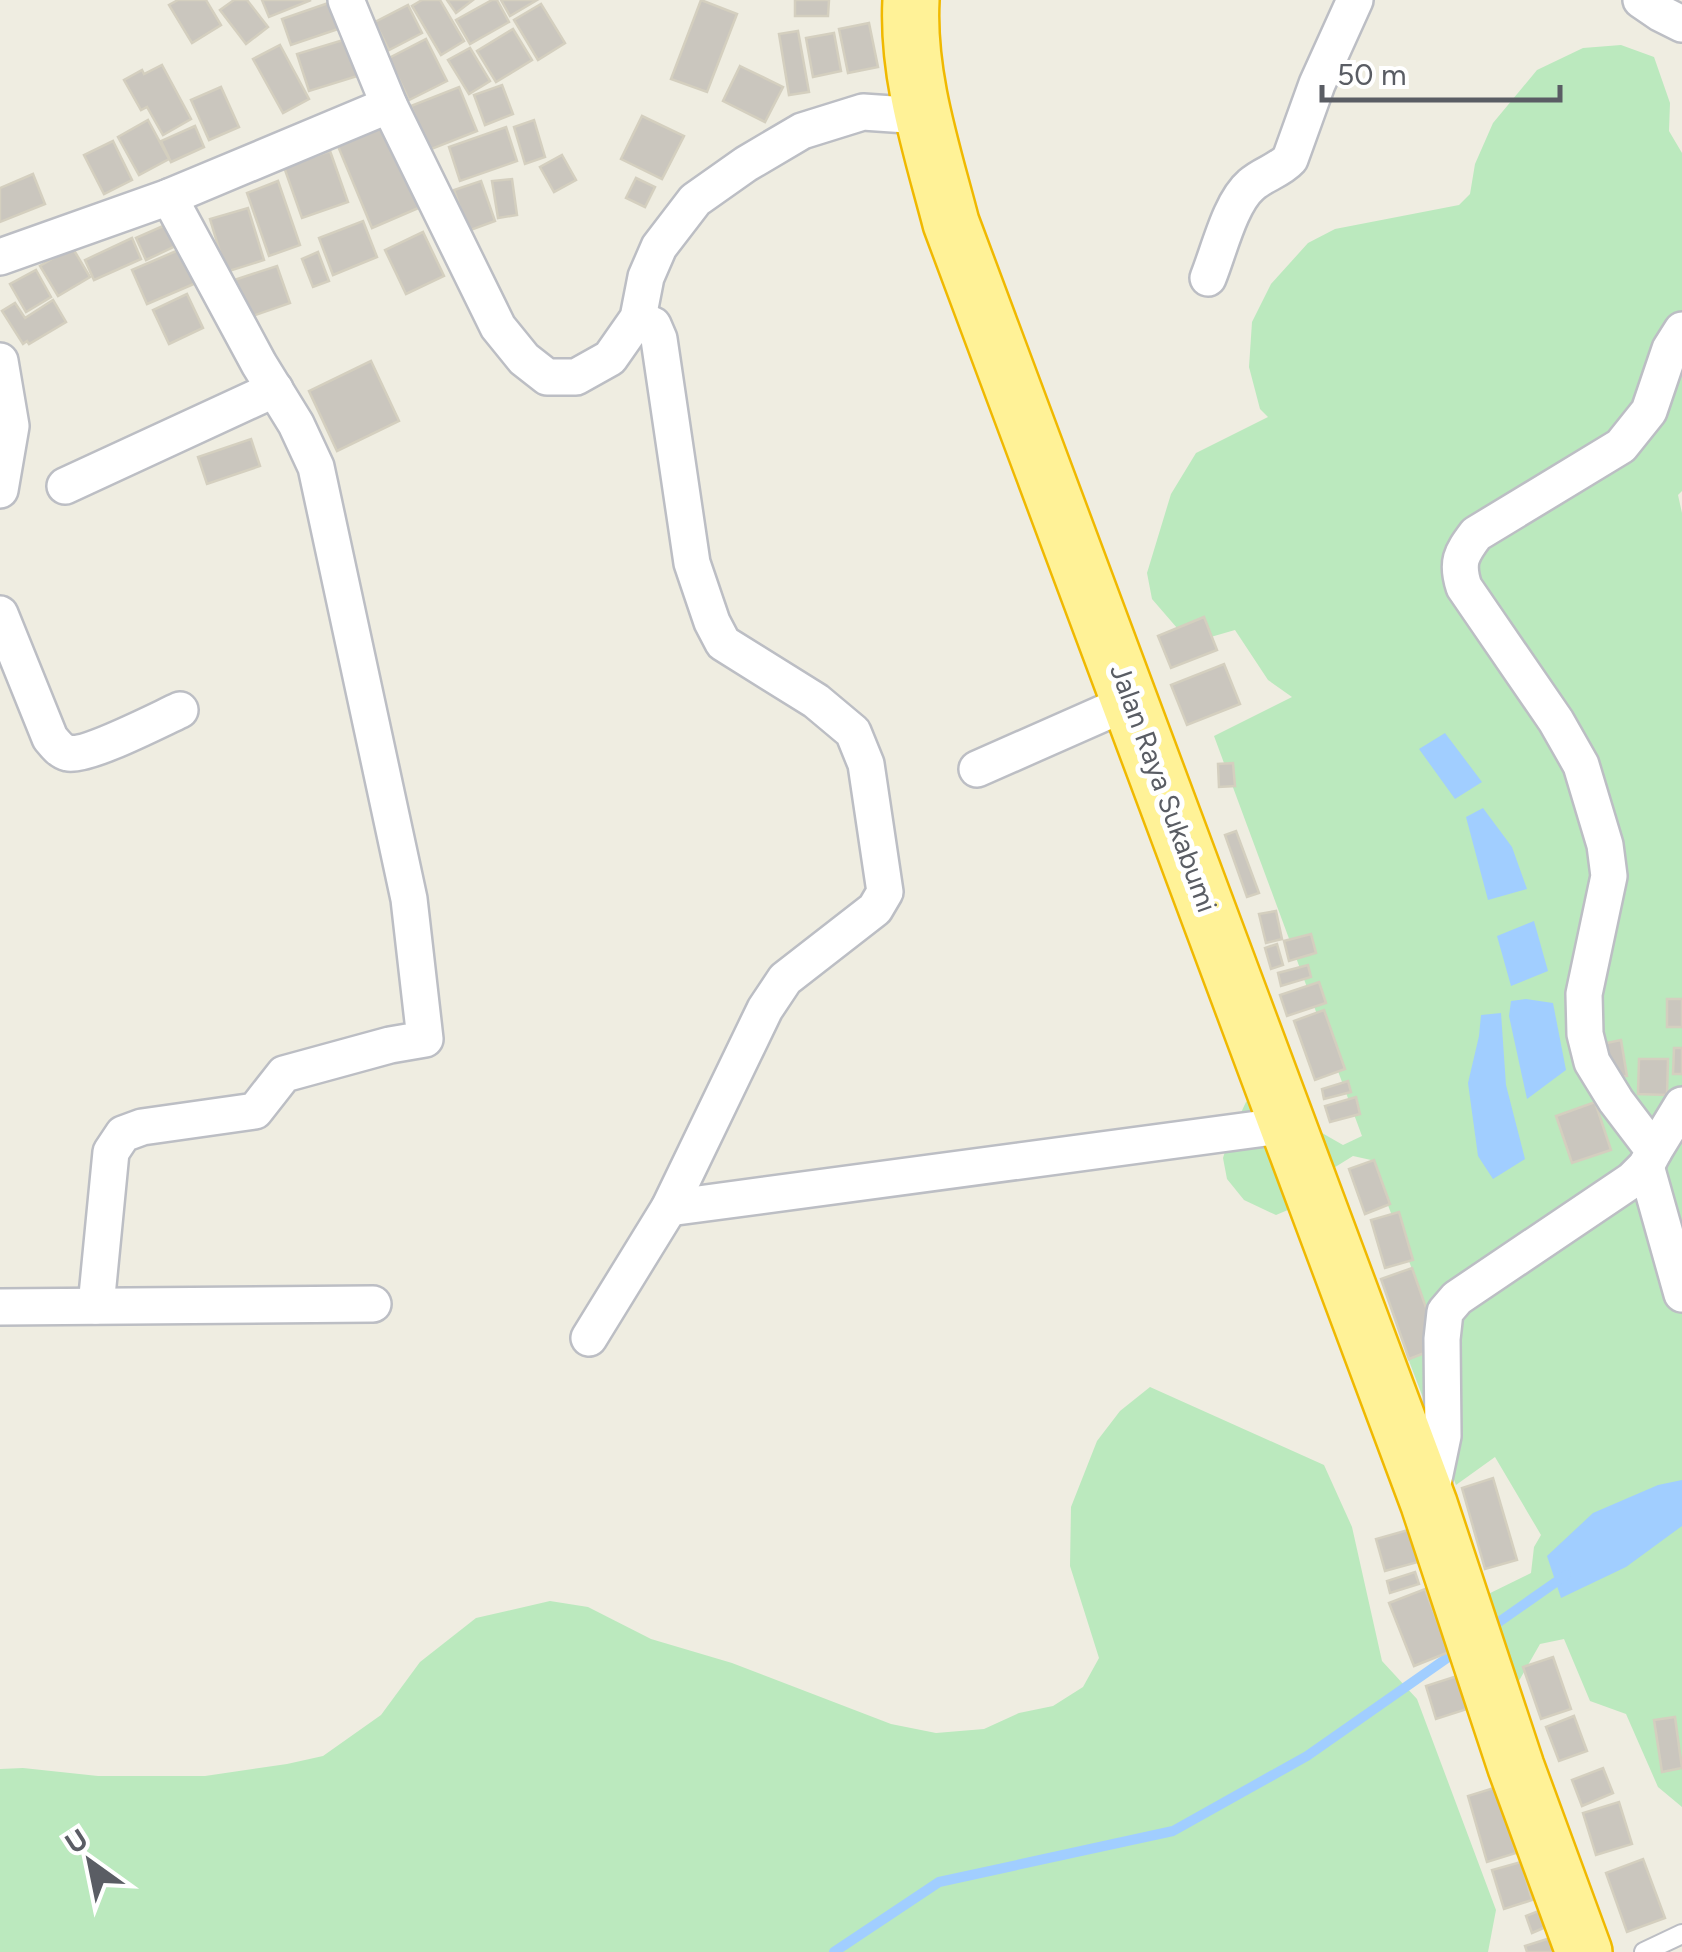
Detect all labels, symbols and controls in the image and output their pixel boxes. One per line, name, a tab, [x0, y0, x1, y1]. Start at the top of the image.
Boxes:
scale bar	[1322, 40, 1560, 102]
text: 50 m	[1337, 56, 1406, 93]
street label: Jalan Raya Sukabumi	[1103, 659, 1225, 917]
north arrow	[40, 1812, 140, 1912]
text: U	[59, 1821, 94, 1861]

